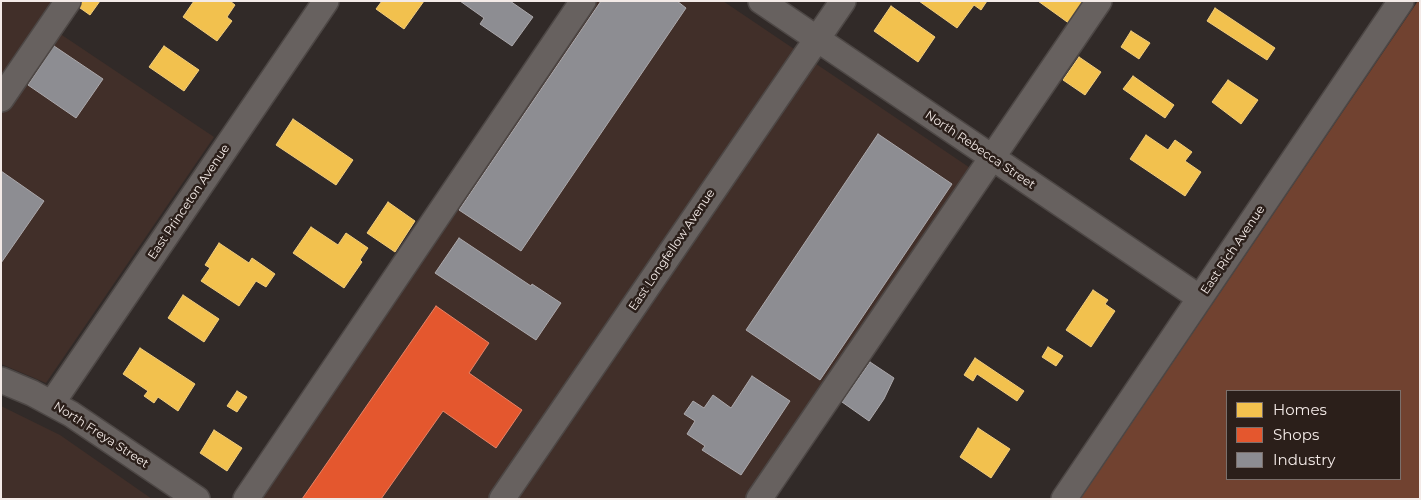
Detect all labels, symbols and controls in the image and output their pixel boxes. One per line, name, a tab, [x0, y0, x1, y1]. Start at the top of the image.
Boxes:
street label: North Rebecca Street	[922, 108, 1038, 192]
street label: East Princeton Avenue	[145, 142, 233, 262]
street label: East Longfellow Avenue	[626, 186, 718, 314]
street label: East Rich Avenue	[1198, 203, 1268, 297]
legend	[1226, 390, 1401, 480]
street label: North Freya Street	[51, 399, 151, 471]
text: Homes	[1273, 400, 1327, 419]
text: Shops	[1273, 425, 1319, 444]
text: Industry	[1273, 450, 1335, 469]

